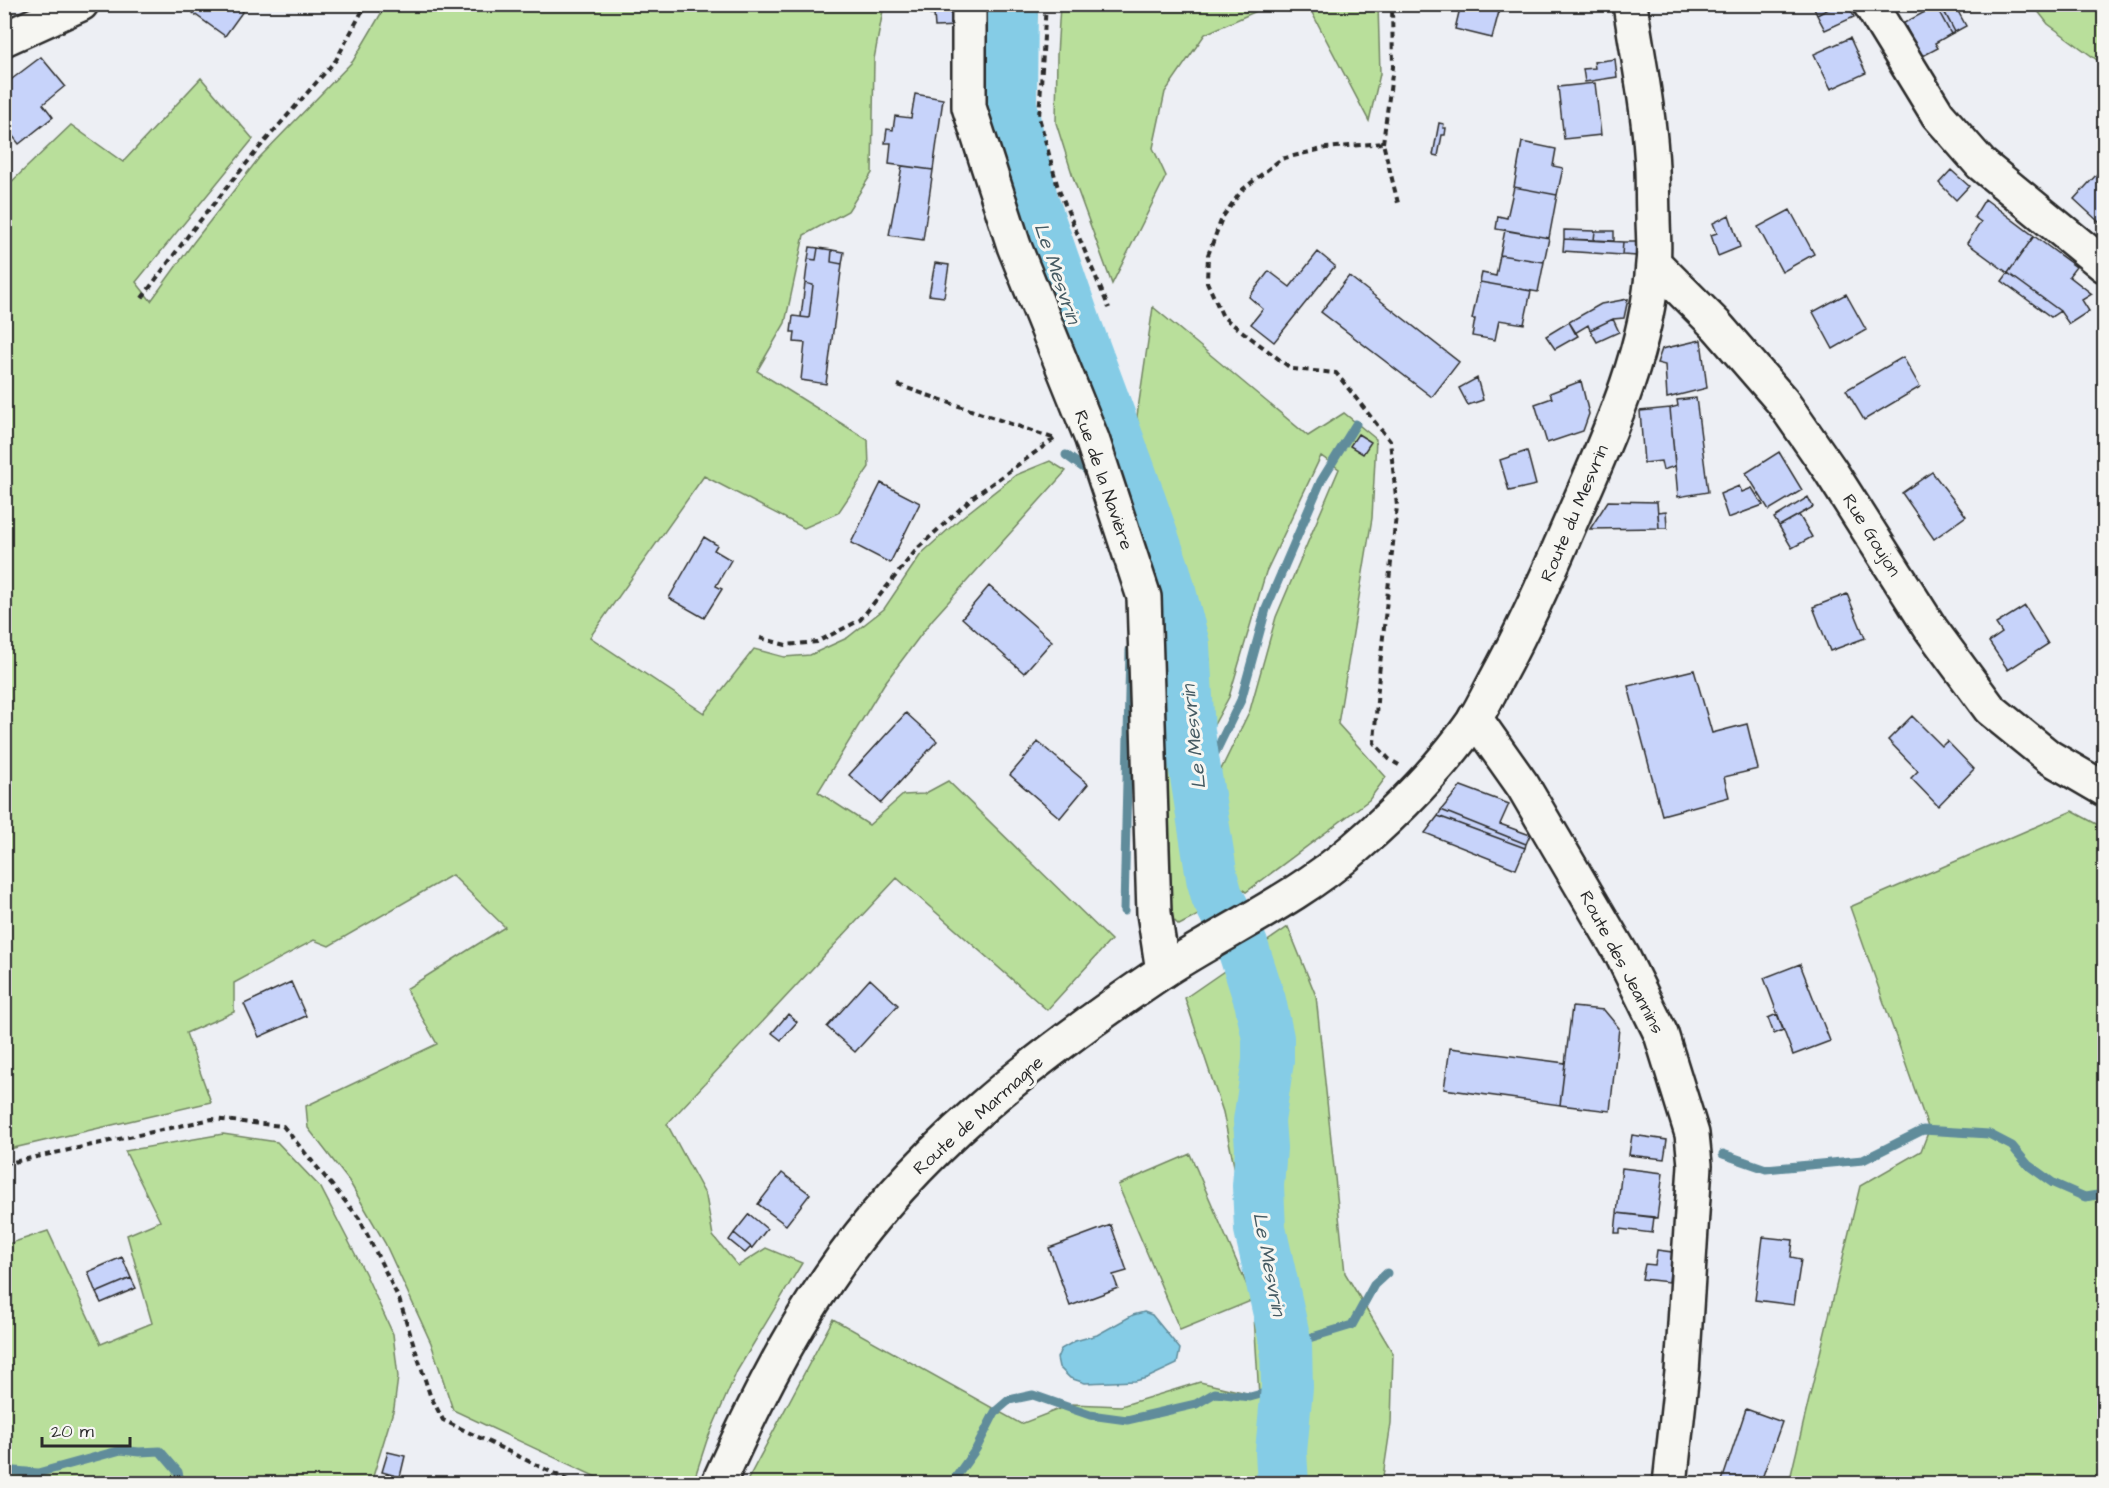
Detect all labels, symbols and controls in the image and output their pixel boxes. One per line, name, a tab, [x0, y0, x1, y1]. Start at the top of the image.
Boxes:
water label: Le Mesvrin	[1027, 219, 1088, 329]
street label: Rue de la Navière	[1068, 407, 1139, 554]
street label: Route du Mesvrin	[1534, 441, 1615, 586]
street label: Rue Goujon	[1836, 489, 1907, 581]
water label: Le Mesvrin	[1174, 681, 1213, 790]
street label: Route des Jeannins	[1573, 886, 1670, 1038]
street label: Route de Marmagne	[908, 1050, 1050, 1182]
water label: Le Mesvrin	[1245, 1210, 1293, 1320]
scale bar	[42, 1410, 130, 1448]
text: 20 m	[51, 1419, 94, 1444]

